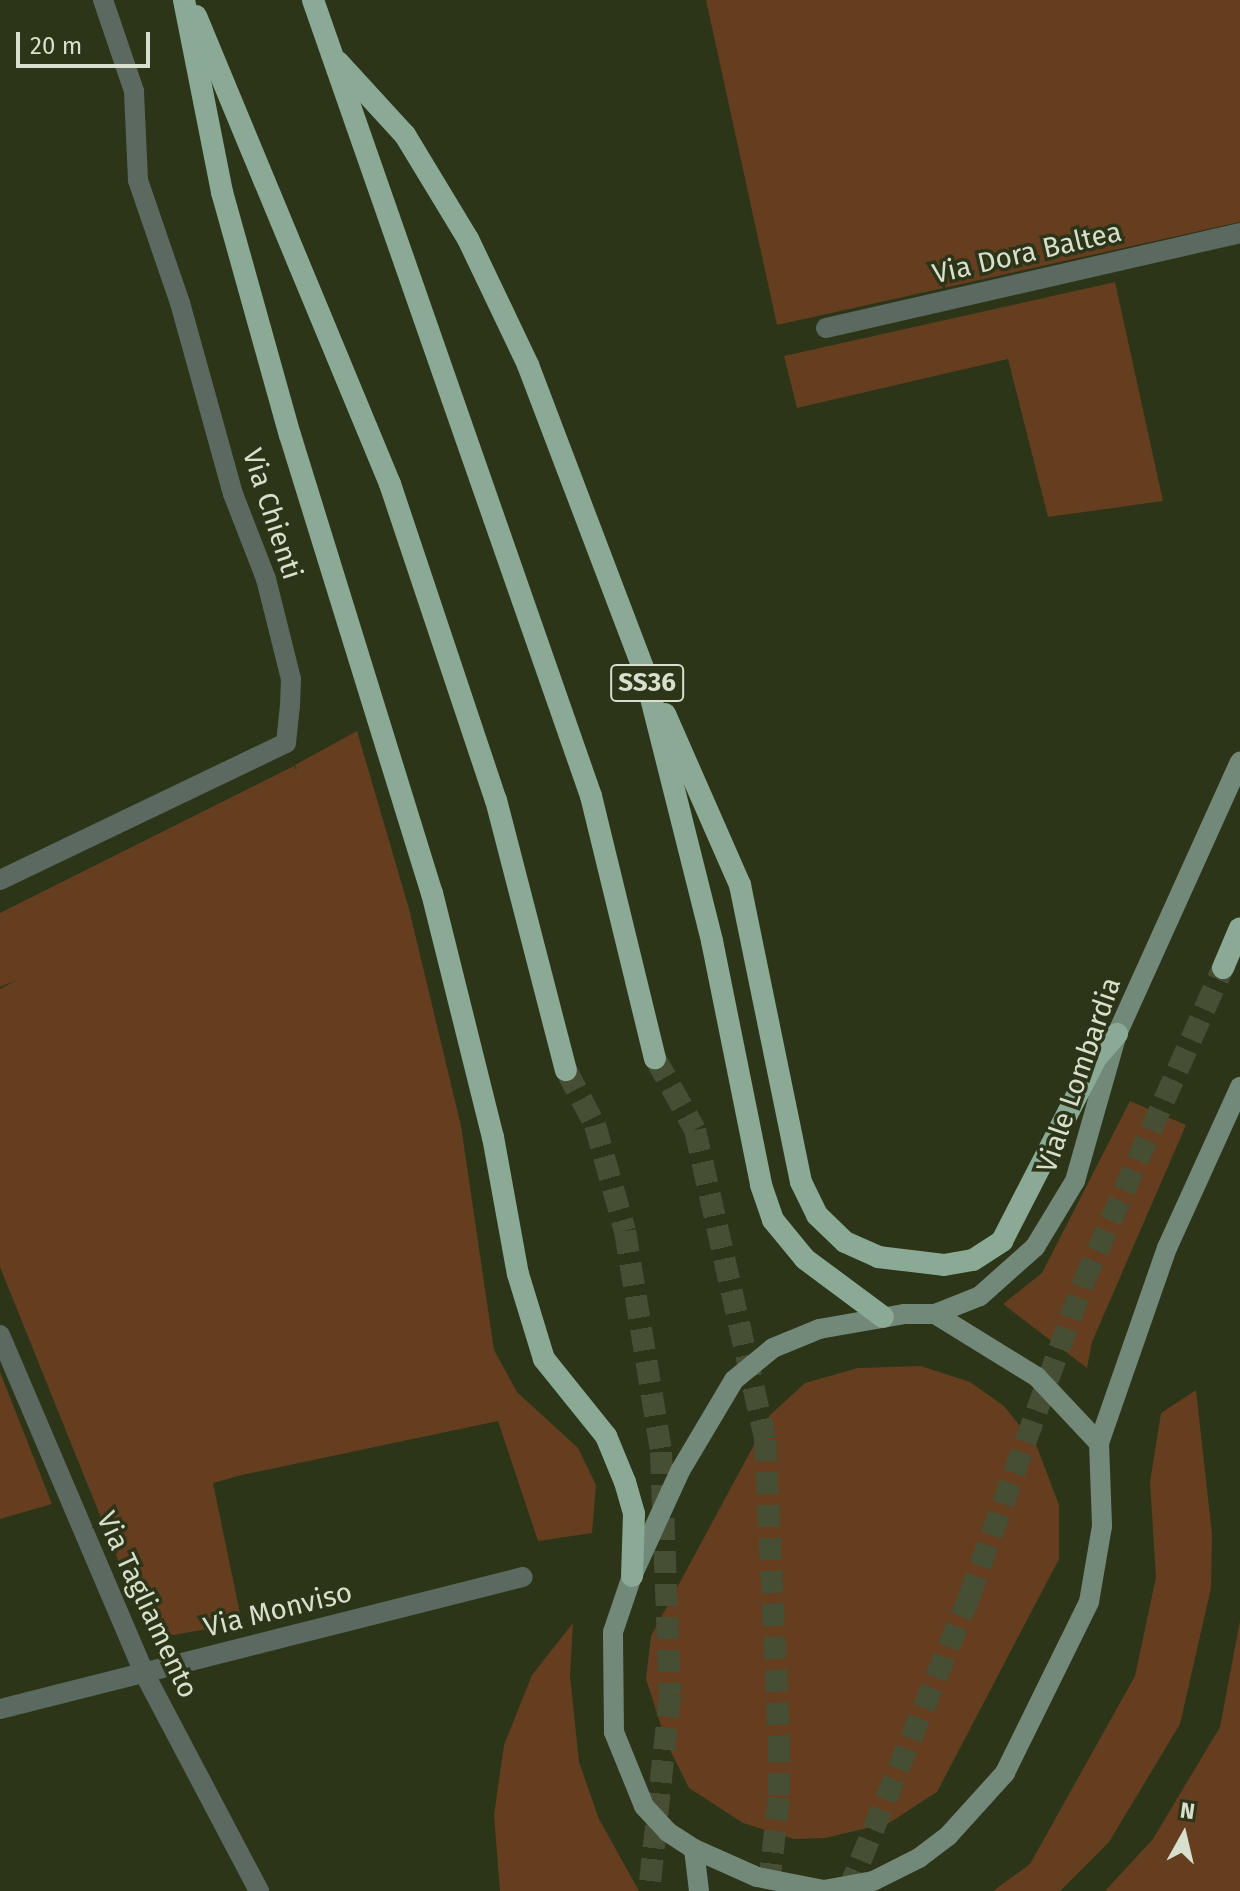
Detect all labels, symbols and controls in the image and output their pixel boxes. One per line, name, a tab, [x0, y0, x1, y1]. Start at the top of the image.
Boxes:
scale bar	[20, 16, 154, 66]
text: 20 m	[30, 32, 82, 60]
street label: Via Dora Baltea	[929, 215, 1125, 291]
street label: Via Chienti	[235, 444, 309, 584]
road number: SS36	[609, 661, 685, 705]
street label: Viale Lombardia	[1030, 973, 1128, 1177]
street label: Via Tagliamento	[89, 1506, 205, 1704]
street label: Via Monviso	[200, 1575, 356, 1645]
north arrow	[1144, 1795, 1224, 1875]
text: N	[1178, 1796, 1197, 1825]

